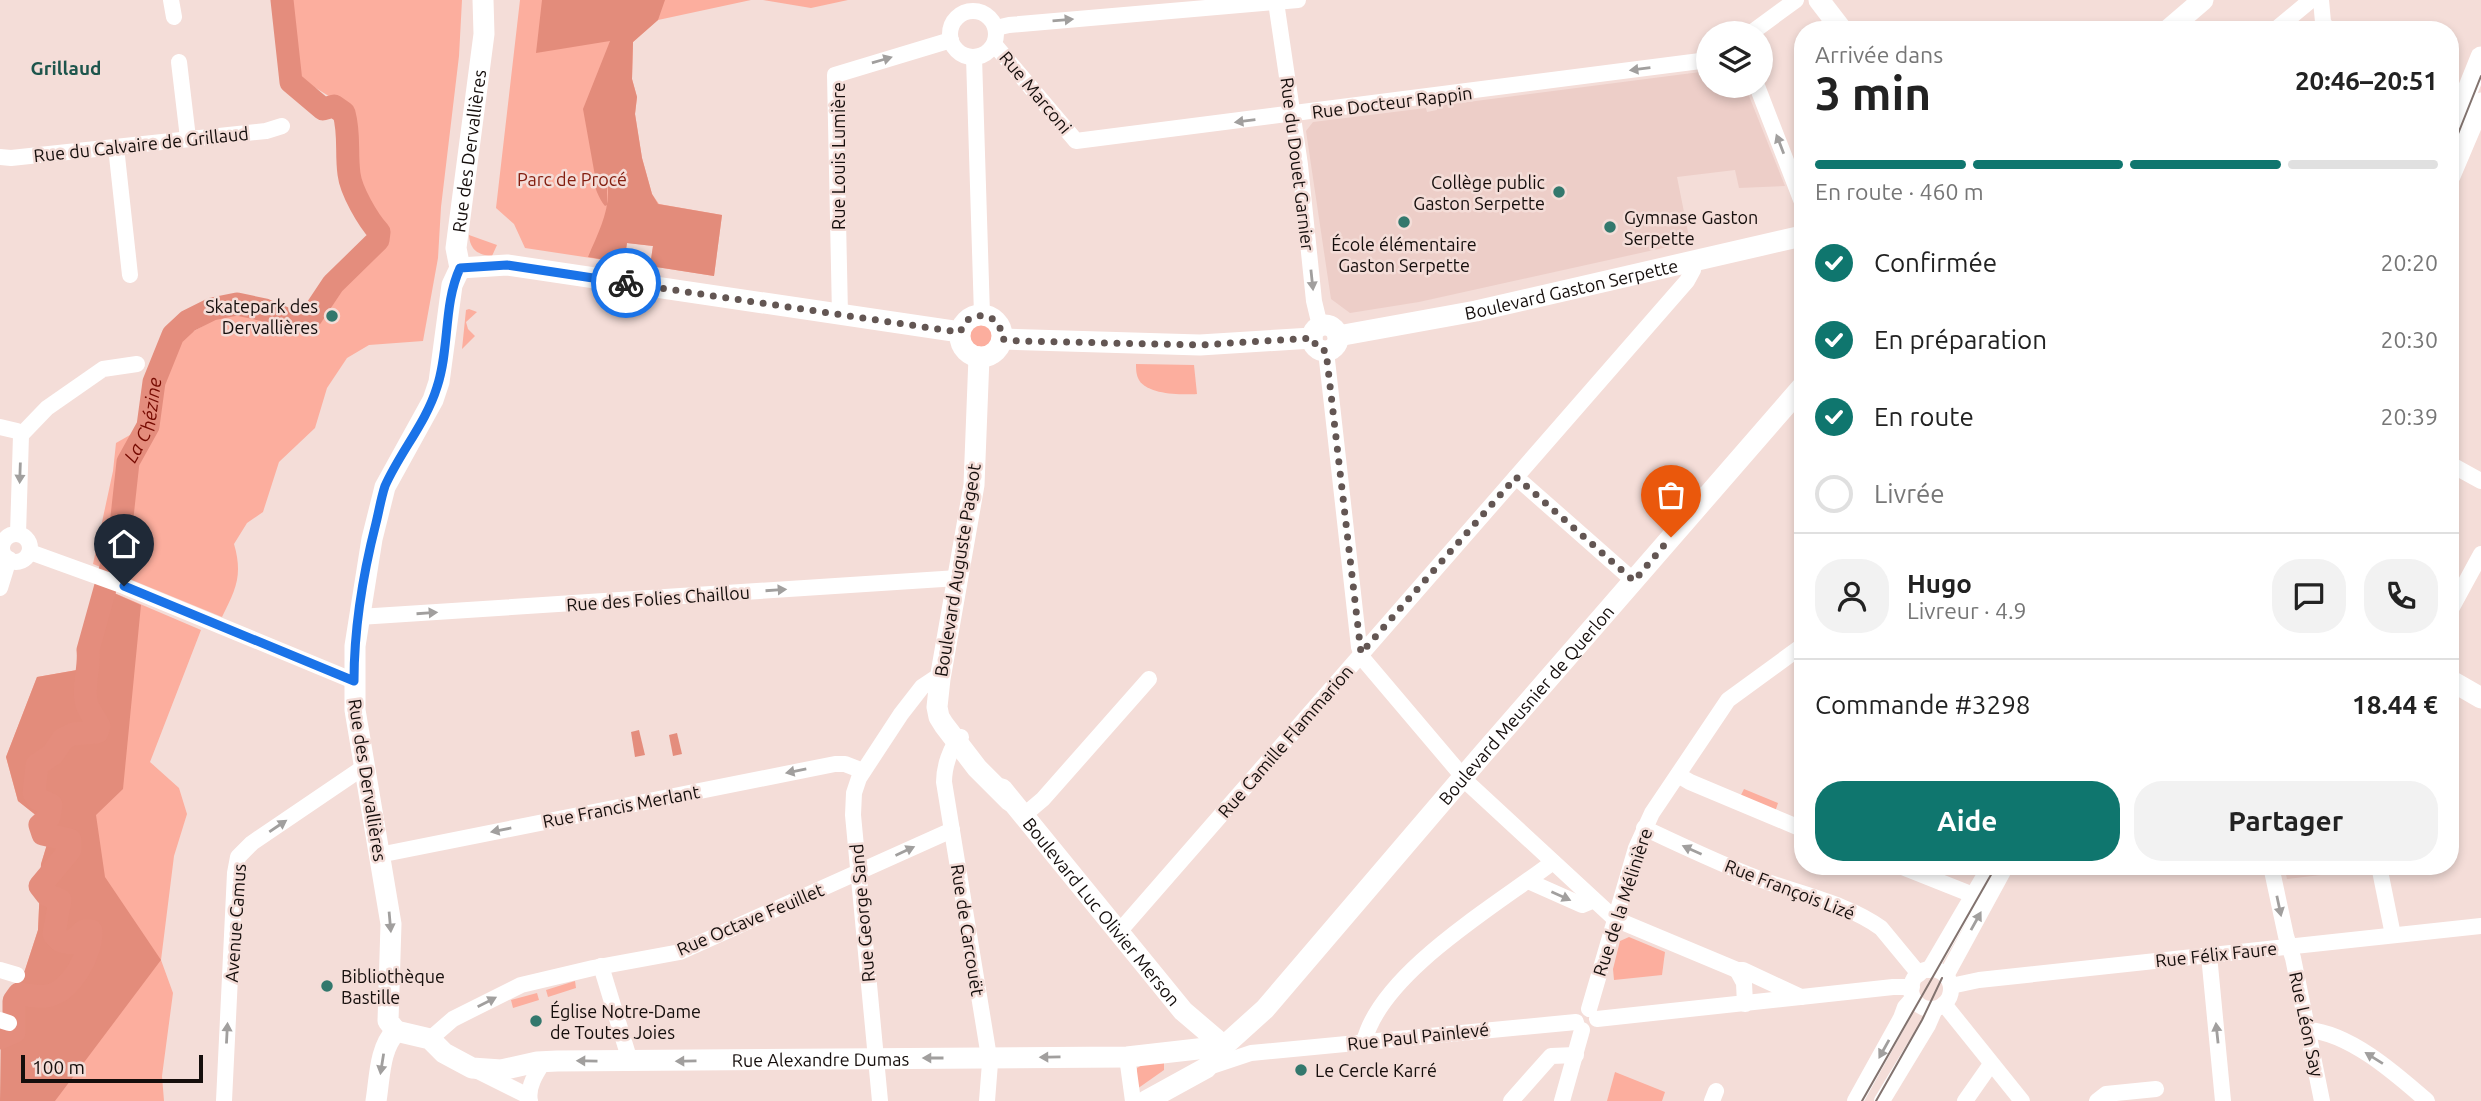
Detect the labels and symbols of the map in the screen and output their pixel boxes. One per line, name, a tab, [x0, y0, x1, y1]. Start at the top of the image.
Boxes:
one-way arrow	[1053, 14, 1075, 25]
street label: Rue Marconi	[996, 47, 1076, 137]
one-way arrow	[872, 55, 893, 65]
district label: Grillaud	[31, 57, 101, 79]
one-way arrow	[1629, 64, 1651, 75]
street label: Rue des Dervallières	[448, 68, 489, 234]
street label: Rue du Douet Garnier	[1277, 76, 1319, 252]
street label: Rue Louis Lumière	[828, 82, 848, 230]
street label: Rue Docteur Rappin	[1311, 82, 1473, 122]
one-way arrow	[1233, 115, 1255, 126]
street label: Rue du Calvaire de Grillaud	[33, 123, 249, 165]
one-way arrow	[1774, 133, 1785, 154]
park label: Parc de Procé	[517, 169, 627, 189]
place label: Collège public Gaston Serpette	[1413, 172, 1545, 213]
marker: Collège public Gaston Serpette	[1551, 184, 1567, 200]
place label: Gymnase Gaston Serpette	[1624, 207, 1758, 248]
marker: École élémentaire Gaston Serpette	[1396, 214, 1412, 230]
marker: Gymnase Gaston Serpette	[1602, 219, 1618, 235]
place label: École élémentaire Gaston Serpette	[1331, 233, 1477, 275]
courier	[591, 248, 661, 318]
street label: Boulevard Gaston Serpette	[1463, 255, 1680, 323]
one-way arrow	[1307, 269, 1318, 291]
place label: Skatepark des Dervallières	[205, 296, 318, 337]
marker: Skatepark des Dervallières	[324, 308, 340, 324]
water label: La Chézine	[119, 376, 166, 466]
one-way arrow	[14, 462, 26, 484]
street label: Boulevard Auguste Pageot	[930, 462, 984, 678]
pin	[1641, 465, 1701, 537]
pin	[94, 514, 154, 586]
street label: Rue des Folies Chaillou	[565, 582, 751, 614]
one-way arrow	[765, 584, 787, 595]
street label: Boulevard Meusnier de Querlon	[1434, 601, 1618, 808]
one-way arrow	[416, 607, 438, 618]
street label: Rue Camille Flammarion	[1213, 661, 1357, 821]
street label: Rue des Dervallières	[345, 697, 391, 863]
one-way arrow	[785, 766, 807, 777]
street label: Rue Francis Merlant	[541, 781, 701, 831]
street label: Boulevard Luc Olivier Merson	[1019, 813, 1184, 1009]
one-way arrow	[268, 819, 288, 832]
one-way arrow	[490, 825, 512, 836]
street label: Rue de la Mélinière	[1589, 826, 1655, 978]
street label: Rue George Sand	[846, 843, 878, 983]
one-way arrow	[1682, 844, 1703, 855]
one-way arrow	[895, 845, 915, 857]
street label: Rue François Lizé	[1722, 855, 1858, 923]
street label: Avenue Camus	[221, 863, 249, 983]
street label: Rue de Carcouët	[948, 863, 988, 997]
street label: Rue Octave Feuillet	[674, 879, 826, 959]
one-way arrow	[1551, 890, 1571, 902]
one-way arrow	[2274, 895, 2285, 917]
one-way arrow	[385, 911, 396, 933]
one-way arrow	[1970, 911, 1981, 931]
street label: Rue Félix Faure	[2154, 938, 2278, 970]
place label: Bibliothèque Bastille	[341, 966, 445, 1007]
street label: Rue Léon Say	[2286, 970, 2328, 1079]
marker: Bibliothèque Bastille	[319, 978, 335, 994]
one-way arrow	[477, 996, 497, 1008]
place label: Église Notre-Dame de Toutes Joies	[550, 1000, 701, 1042]
marker: Église Notre-Dame de Toutes Joies	[528, 1013, 544, 1029]
street label: Rue Paul Painlevé	[1346, 1019, 1490, 1053]
one-way arrow	[222, 1022, 233, 1044]
one-way arrow	[2211, 1022, 2222, 1044]
one-way arrow	[1878, 1039, 1890, 1059]
street label: Rue Alexandre Dumas	[732, 1049, 910, 1070]
one-way arrow	[1038, 1051, 1060, 1063]
scale bar	[21, 1052, 203, 1084]
one-way arrow	[922, 1052, 944, 1064]
one-way arrow	[2364, 1052, 2384, 1065]
one-way arrow	[376, 1053, 387, 1075]
one-way arrow	[576, 1055, 598, 1067]
one-way arrow	[674, 1055, 696, 1067]
place label: Le Cercle Karré	[1315, 1060, 1437, 1080]
marker: Le Cercle Karré	[1293, 1062, 1309, 1078]

